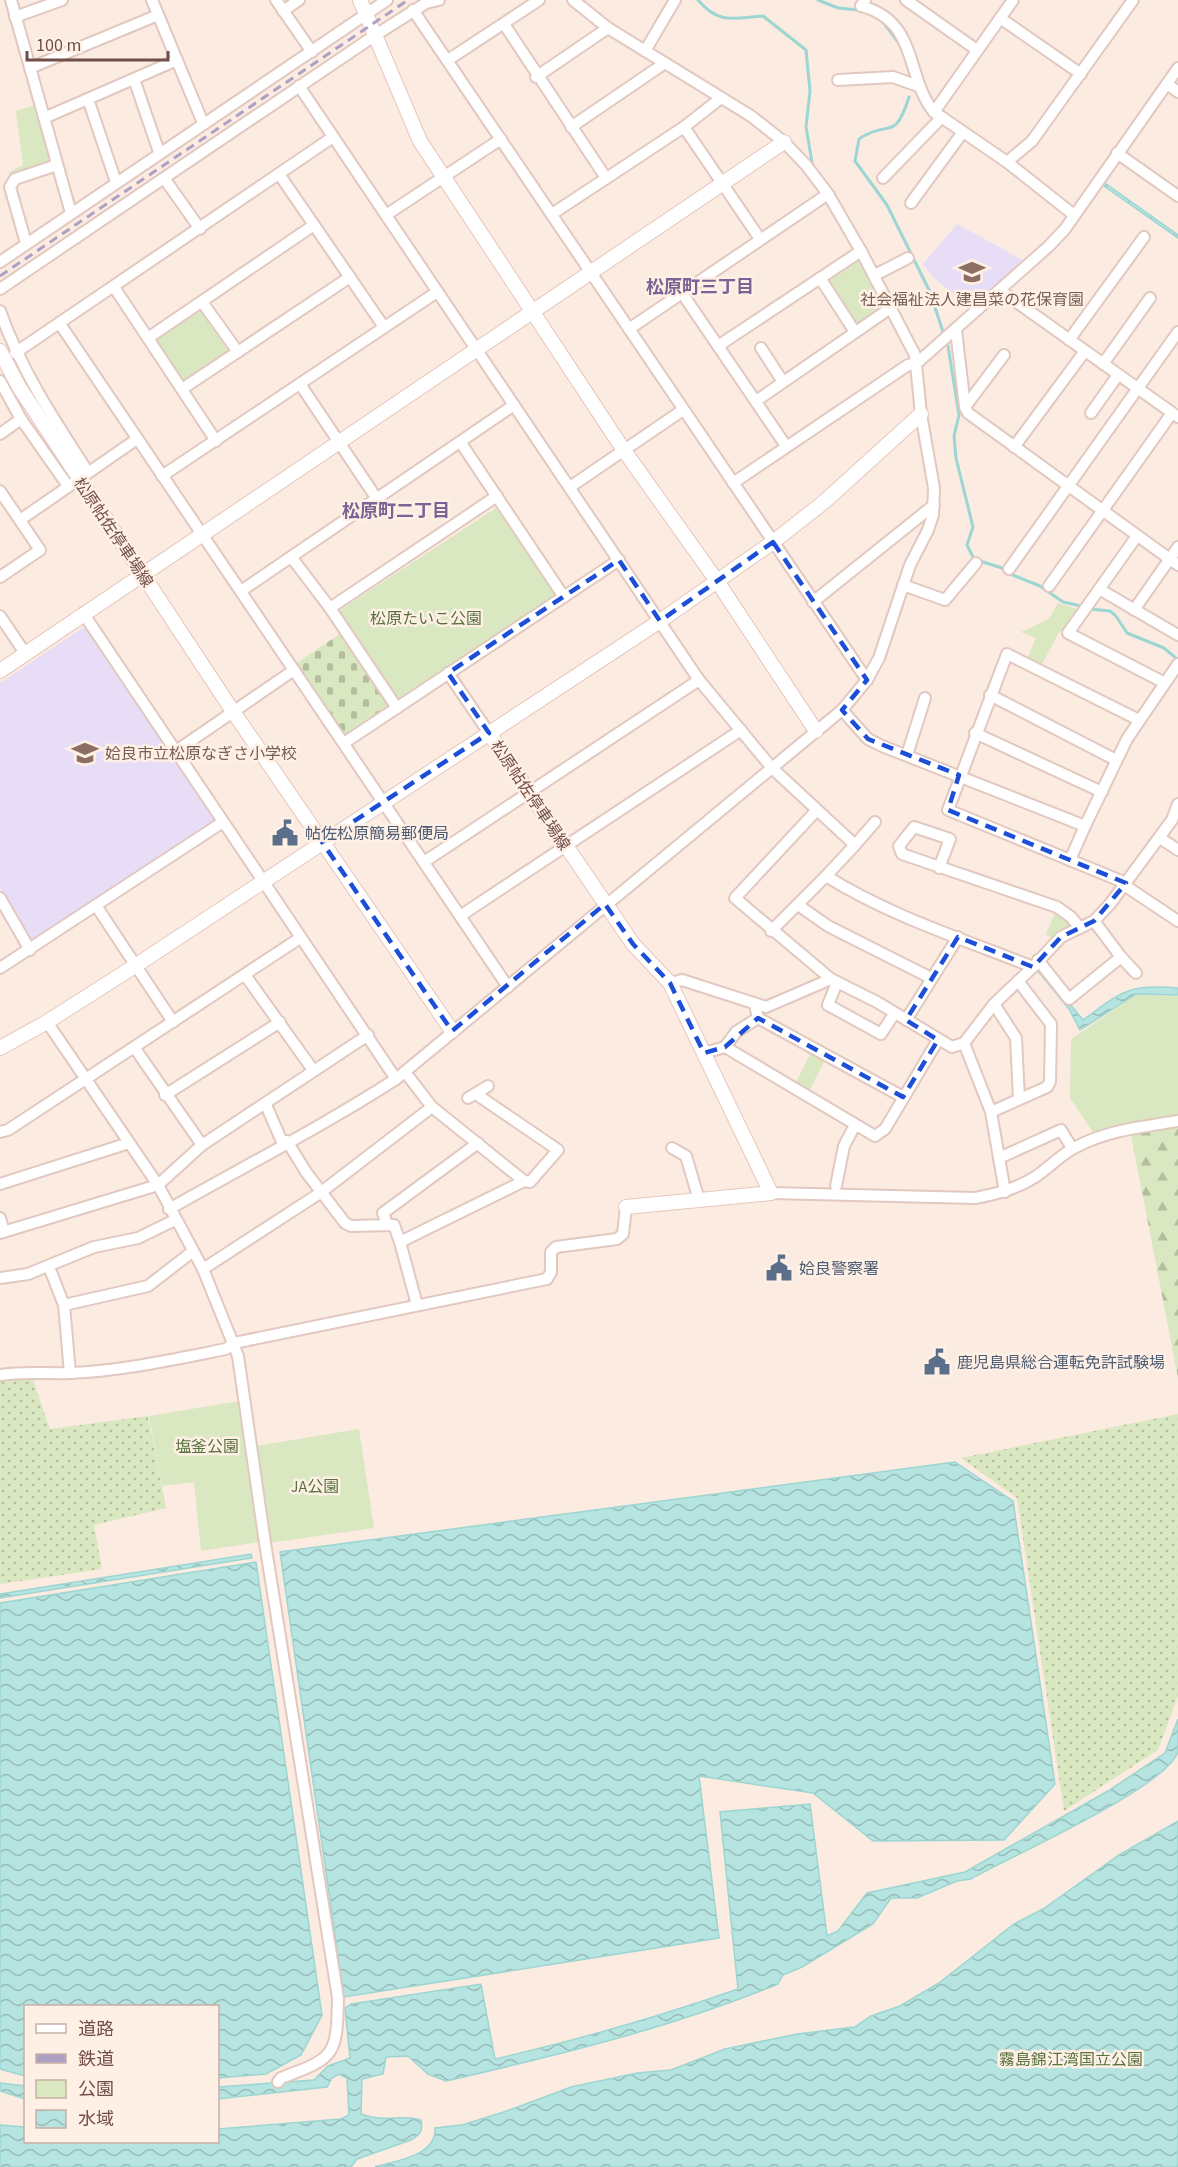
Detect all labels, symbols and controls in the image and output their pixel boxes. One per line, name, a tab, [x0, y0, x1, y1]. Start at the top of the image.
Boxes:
scale bar	[27, 24, 168, 62]
text: 100 m	[36, 33, 81, 58]
school or university icon: 社会福祉法人建昌菜の花保育園	[957, 257, 987, 287]
district label: 松原町三丁目	[646, 275, 754, 300]
place label: 社会福祉法人建昌菜の花保育園	[860, 289, 1084, 311]
street label: 松原帖佐停車場線	[68, 473, 158, 592]
district label: 松原町二丁目	[342, 499, 450, 524]
park label: 松原たいこ公園	[370, 608, 482, 630]
street label: 松原帖佐停車場線	[485, 736, 575, 855]
school or university icon: 姶良市立松原なぎさ小学校	[70, 738, 100, 768]
place label: 姶良市立松原なぎさ小学校	[105, 743, 297, 765]
public building icon: 帖佐松原簡易郵便局	[270, 818, 300, 848]
place label: 帖佐松原簡易郵便局	[305, 823, 449, 845]
public building icon: 姶良警察署	[764, 1253, 794, 1283]
place label: 姶良警察署	[799, 1258, 879, 1280]
public building icon: 鹿児島県総合運転免許試験場	[922, 1347, 952, 1377]
place label: 鹿児島県総合運転免許試験場	[957, 1352, 1165, 1374]
park label: 塩釜公園	[175, 1436, 239, 1458]
park label: JA公園	[291, 1476, 339, 1498]
legend	[24, 2005, 219, 2143]
text: 道路	[78, 2017, 114, 2042]
text: 鉄道	[78, 2047, 114, 2072]
park label: 霧島錦江湾国立公園	[999, 2049, 1143, 2071]
text: 公園	[78, 2077, 114, 2102]
text: 水域	[78, 2107, 114, 2132]

